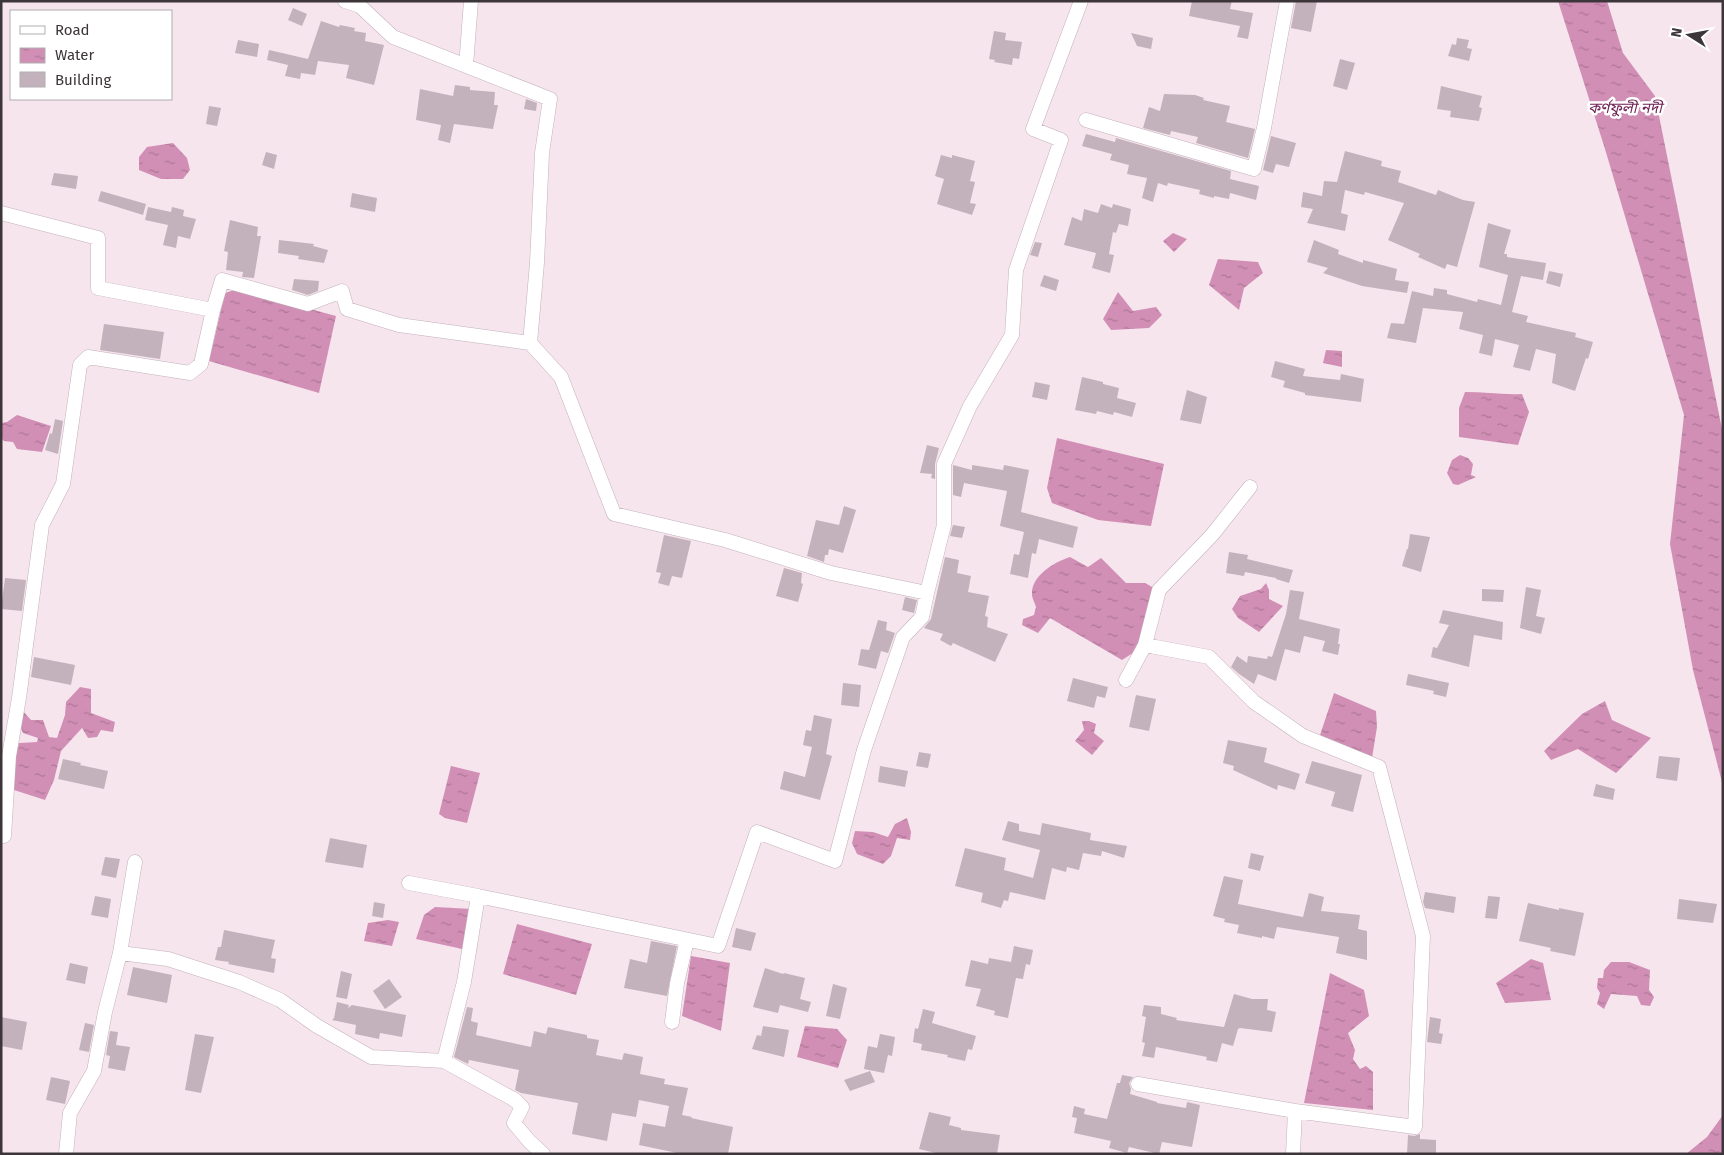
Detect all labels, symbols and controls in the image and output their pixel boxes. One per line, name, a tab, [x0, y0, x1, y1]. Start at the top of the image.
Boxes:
legend	[10, 10, 172, 100]
north arrow	[1664, 10, 1714, 60]
text: Road	[55, 21, 90, 39]
text: N	[1667, 26, 1686, 39]
text: Water	[55, 46, 94, 64]
text: Building	[55, 71, 111, 89]
water label: কর্ণফুলী নদী	[1588, 99, 1665, 117]

